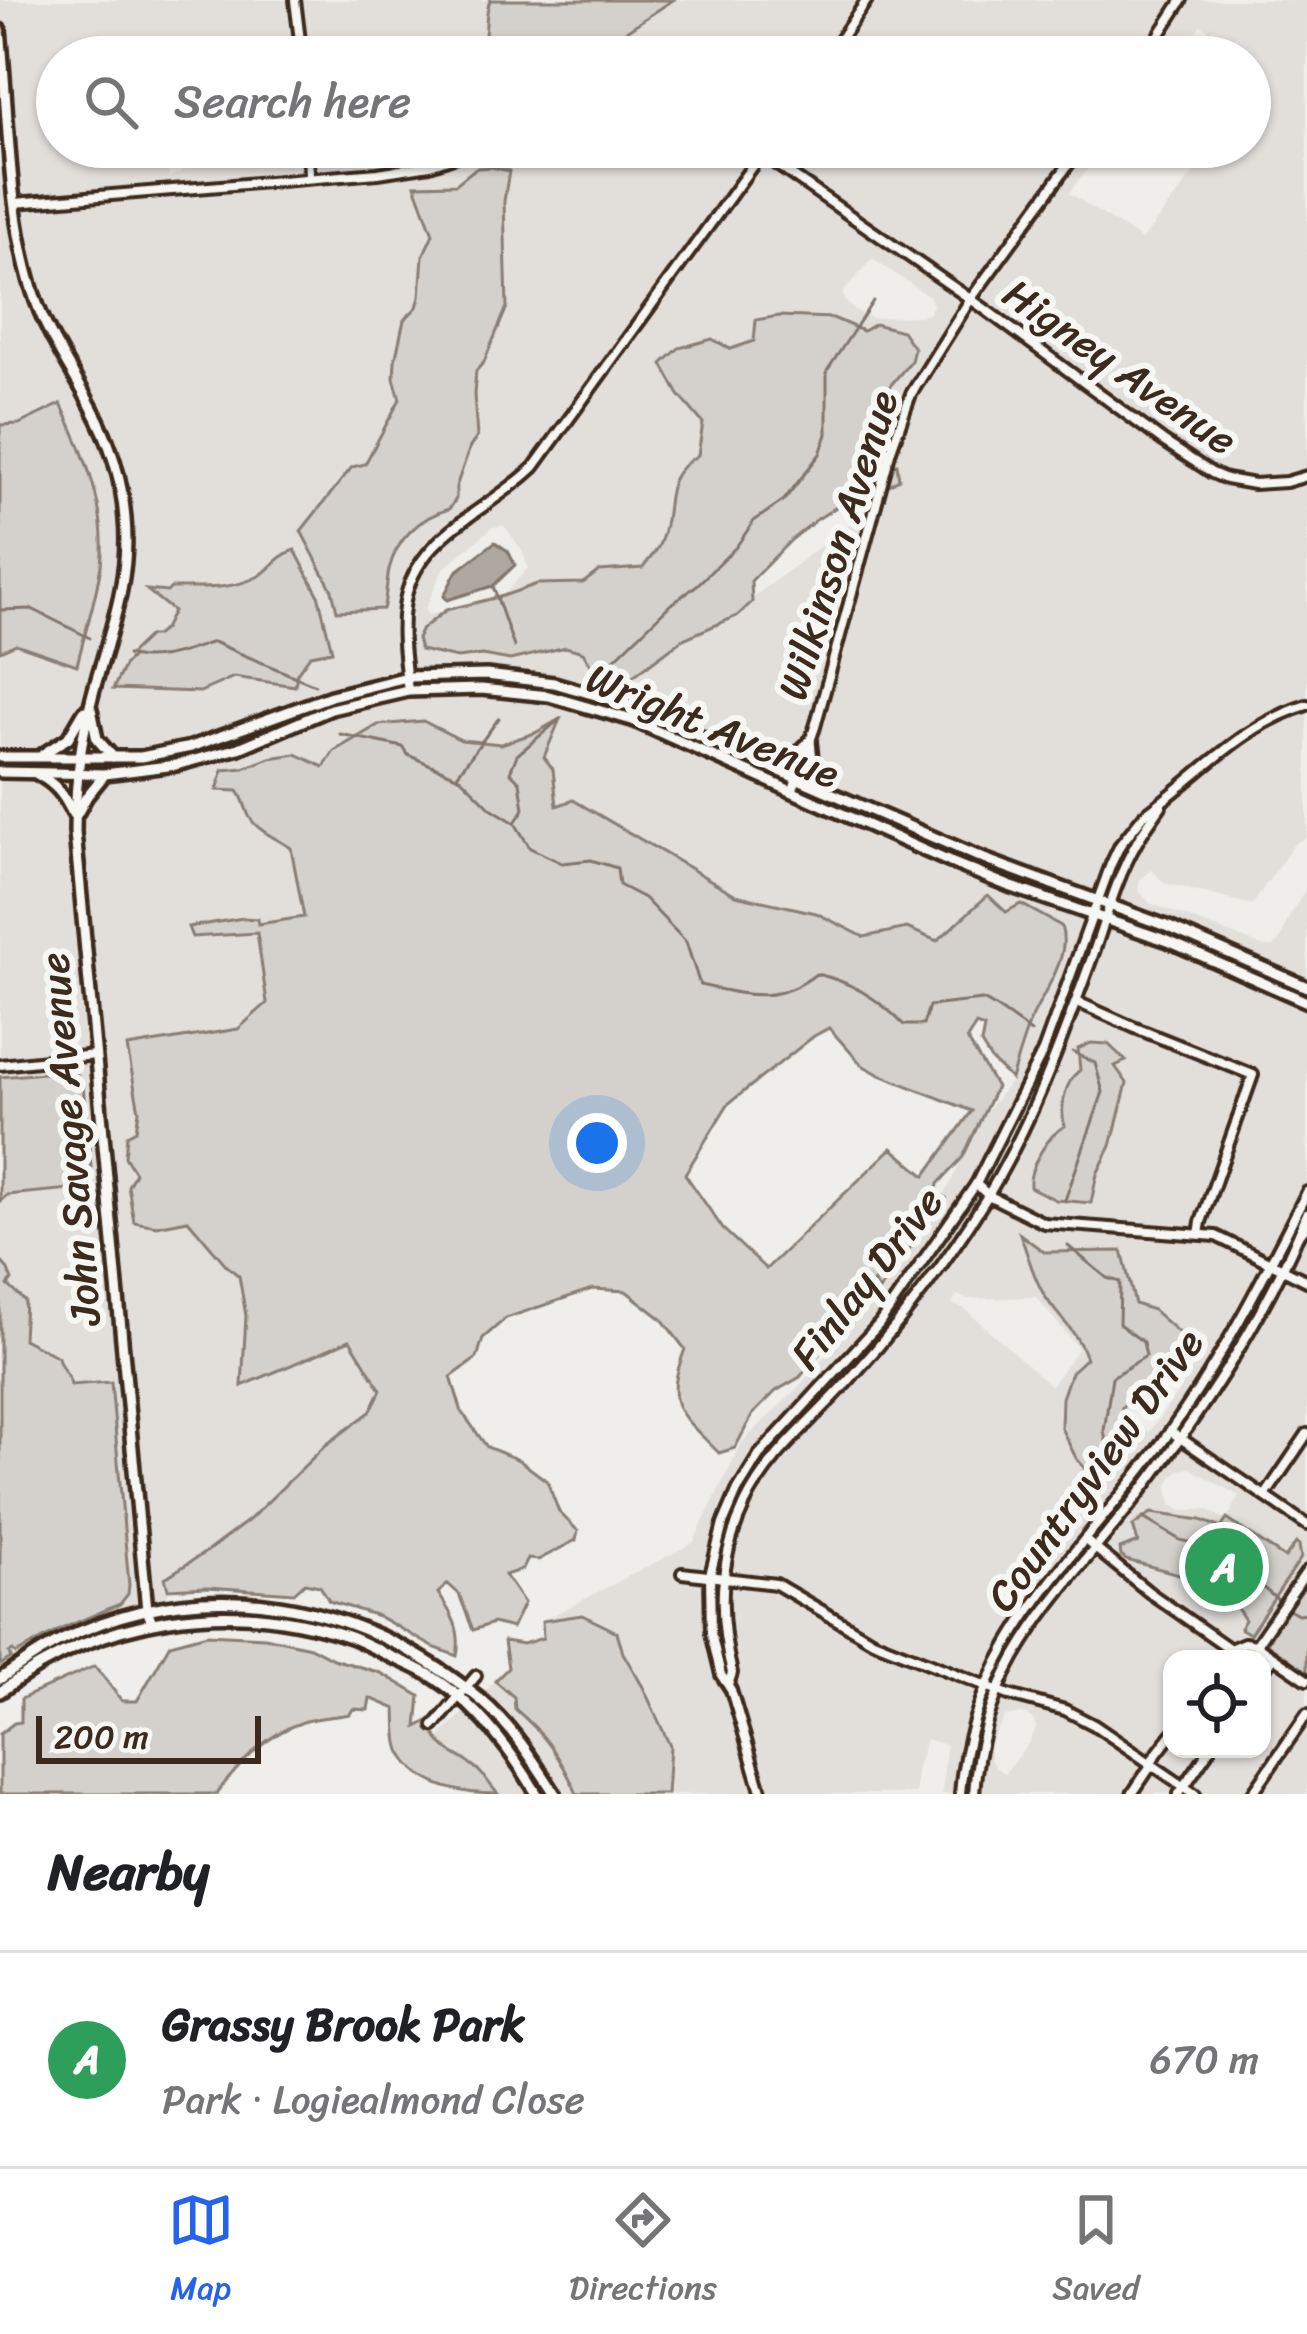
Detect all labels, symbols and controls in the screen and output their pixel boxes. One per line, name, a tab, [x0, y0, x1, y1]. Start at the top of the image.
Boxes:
search box	[36, 36, 1271, 168]
text: Search here	[174, 62, 411, 142]
icon: search	[78, 69, 144, 135]
street label: Higney Avenue	[987, 258, 1253, 476]
street label: Wilkinson Avenue	[756, 381, 920, 709]
street label: Wright Avenue	[575, 642, 851, 810]
street label: John Savage Avenue	[17, 950, 123, 1330]
your location	[567, 1113, 627, 1173]
street label: Finlay Drive	[771, 1169, 963, 1387]
street label: Countryview Drive	[966, 1312, 1224, 1628]
pin: A	[1185, 1522, 1263, 1612]
map controls	[1163, 1650, 1271, 1758]
button: locate	[1163, 1650, 1271, 1758]
text: 200 m	[54, 1708, 149, 1766]
scale bar	[36, 1710, 261, 1763]
text: Nearby	[48, 1827, 209, 1917]
text: Grassy Brook Park	[162, 1985, 525, 2065]
text: A	[74, 2025, 100, 2094]
text: 670 m	[1150, 2025, 1259, 2094]
text: Park · Logiealmond Close	[162, 2065, 585, 2134]
tab: Map	[168, 2187, 234, 2317]
tab: Directions	[569, 2187, 717, 2317]
tab: Saved	[1052, 2187, 1139, 2317]

